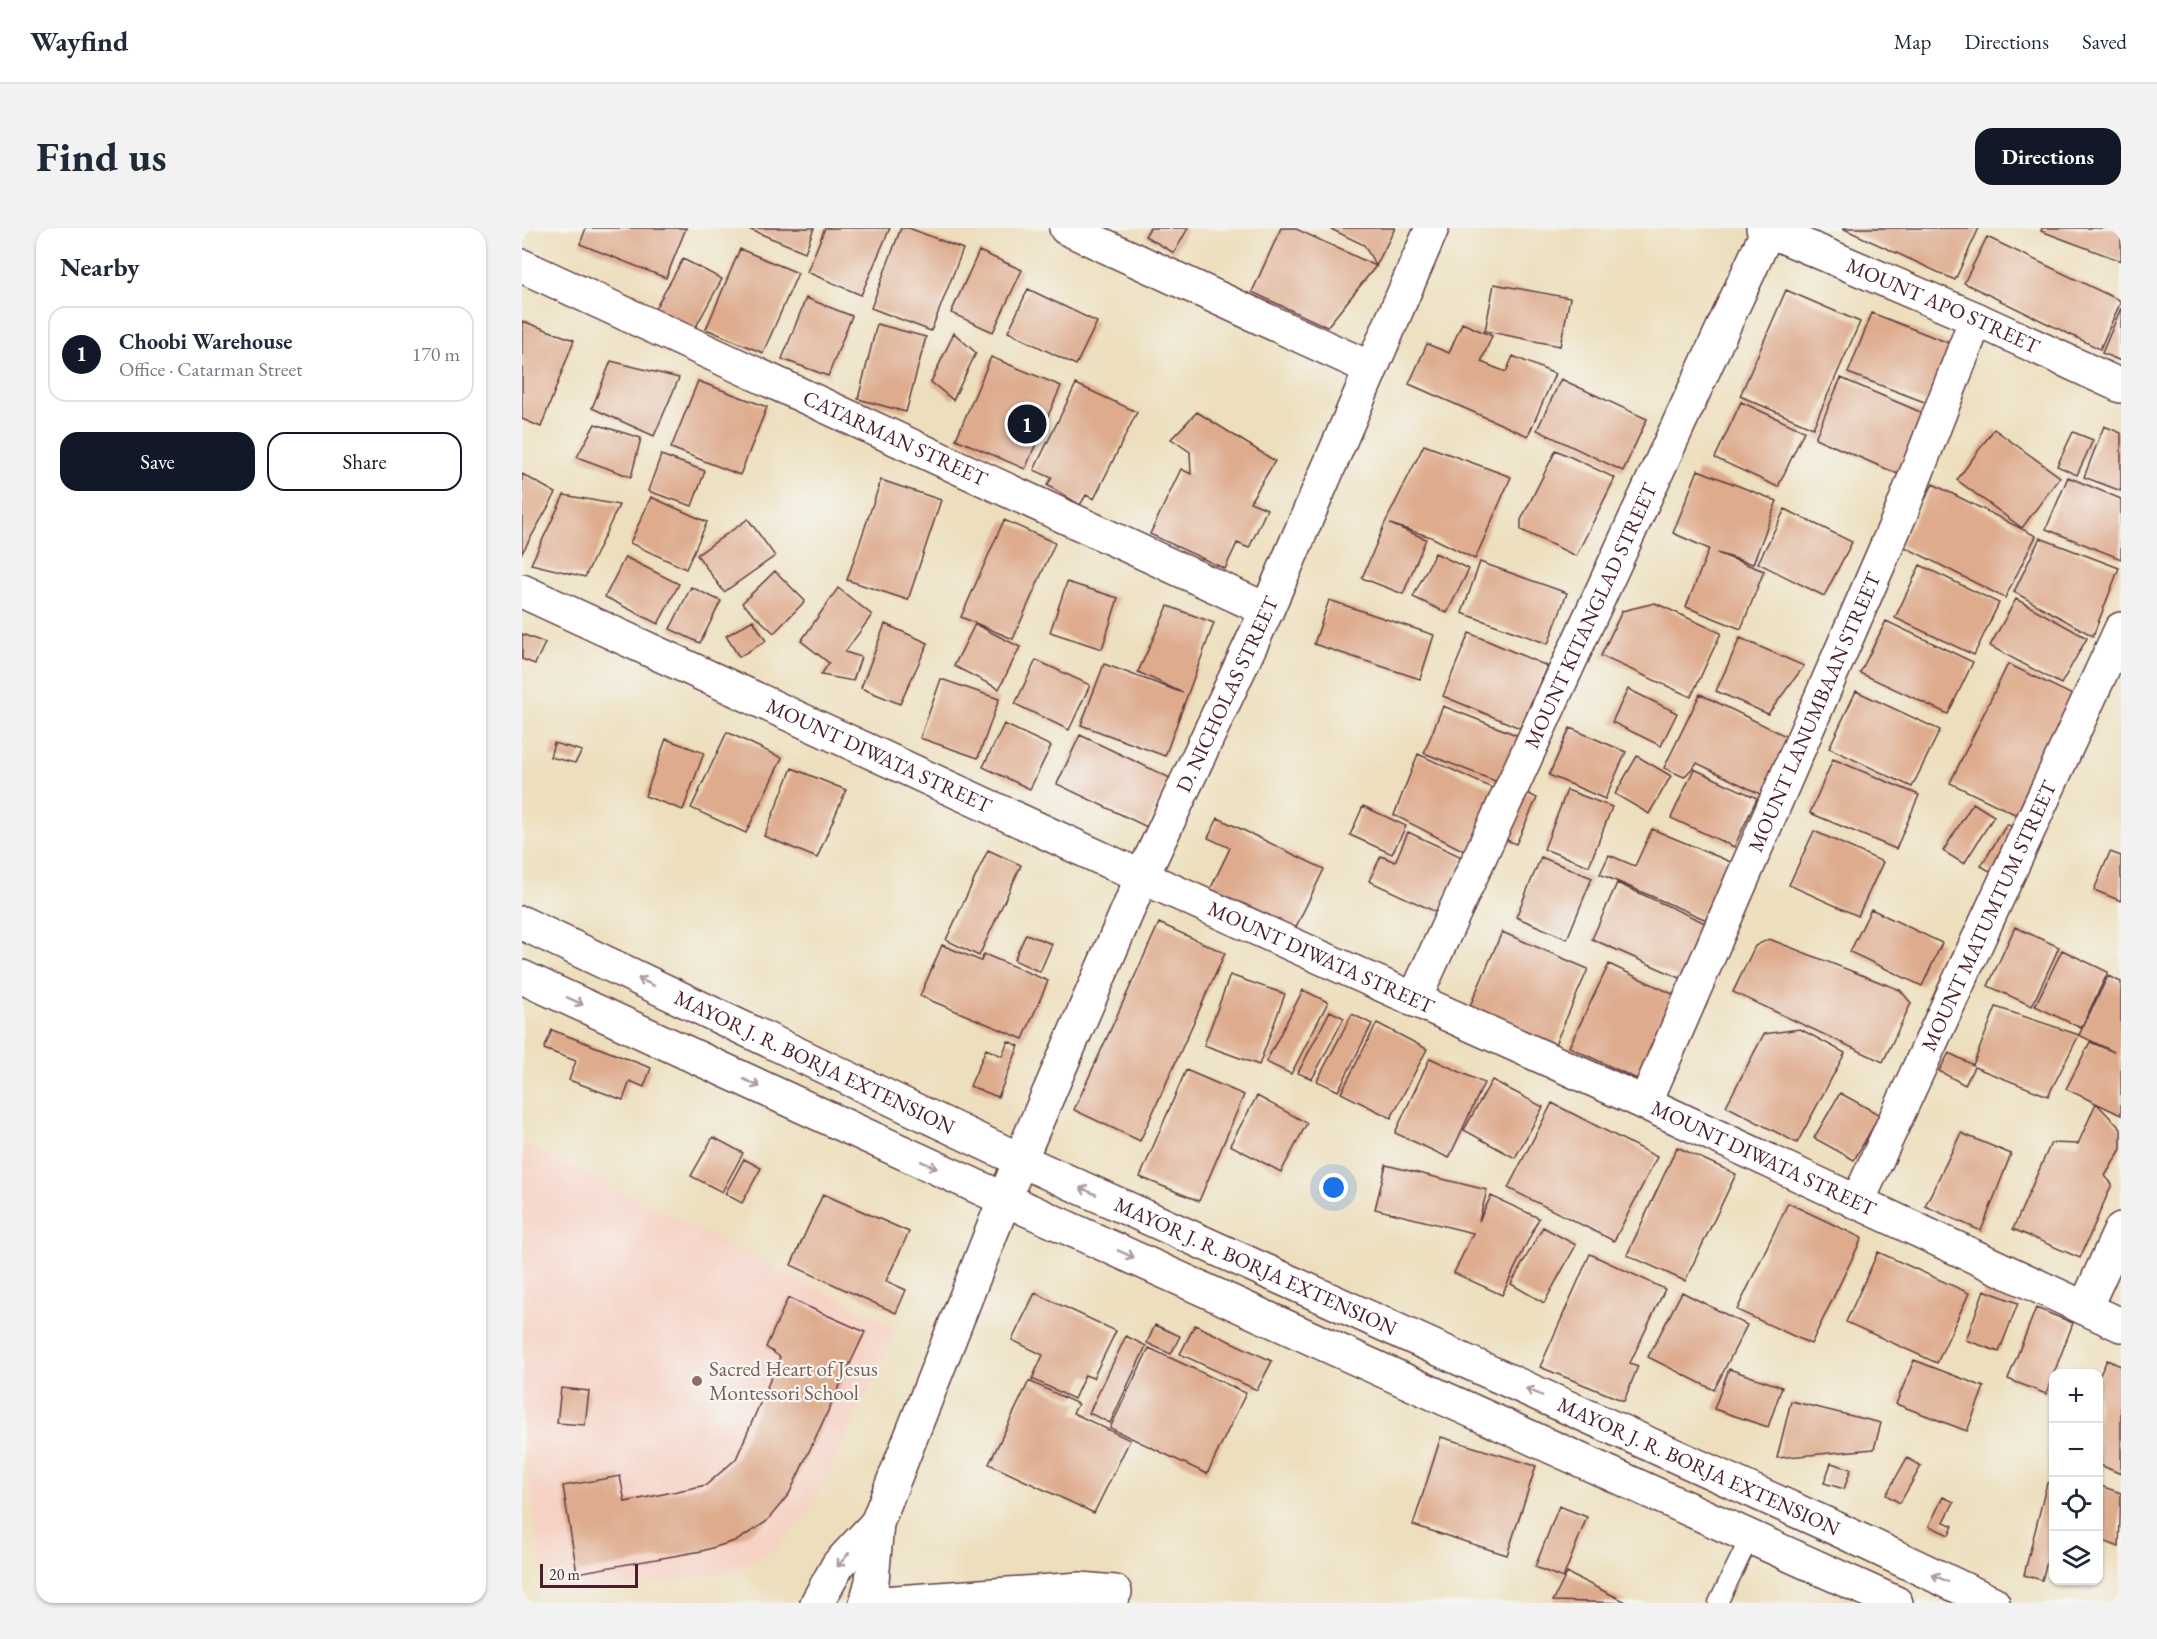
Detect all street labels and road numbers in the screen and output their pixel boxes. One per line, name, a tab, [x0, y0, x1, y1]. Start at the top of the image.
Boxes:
street label: MOUNT APO STREET	[1842, 251, 2045, 360]
street label: CATARMAN STREET	[799, 384, 993, 492]
street label: MOUNT KITANGLAD STREET	[1518, 478, 1663, 752]
street label: MOUNT LANUMBAAN STREET	[1742, 567, 1887, 856]
street label: D. NICHOLAS STREET	[1170, 591, 1285, 797]
street label: MOUNT DIWATA STREET	[762, 692, 997, 819]
street label: MOUNT MATUMTUM STREET	[1915, 775, 2063, 1055]
street label: MOUNT DIWATA STREET	[1204, 894, 1439, 1020]
street label: MAYOR J. R. BORJA EXTENSION	[670, 984, 960, 1140]
street label: MOUNT DIWATA STREET	[1647, 1094, 1881, 1222]
street label: MAYOR J. R. BORJA EXTENSION	[1110, 1190, 1402, 1342]
street label: MAYOR J. R. BORJA EXTENSION	[1553, 1390, 1845, 1542]

